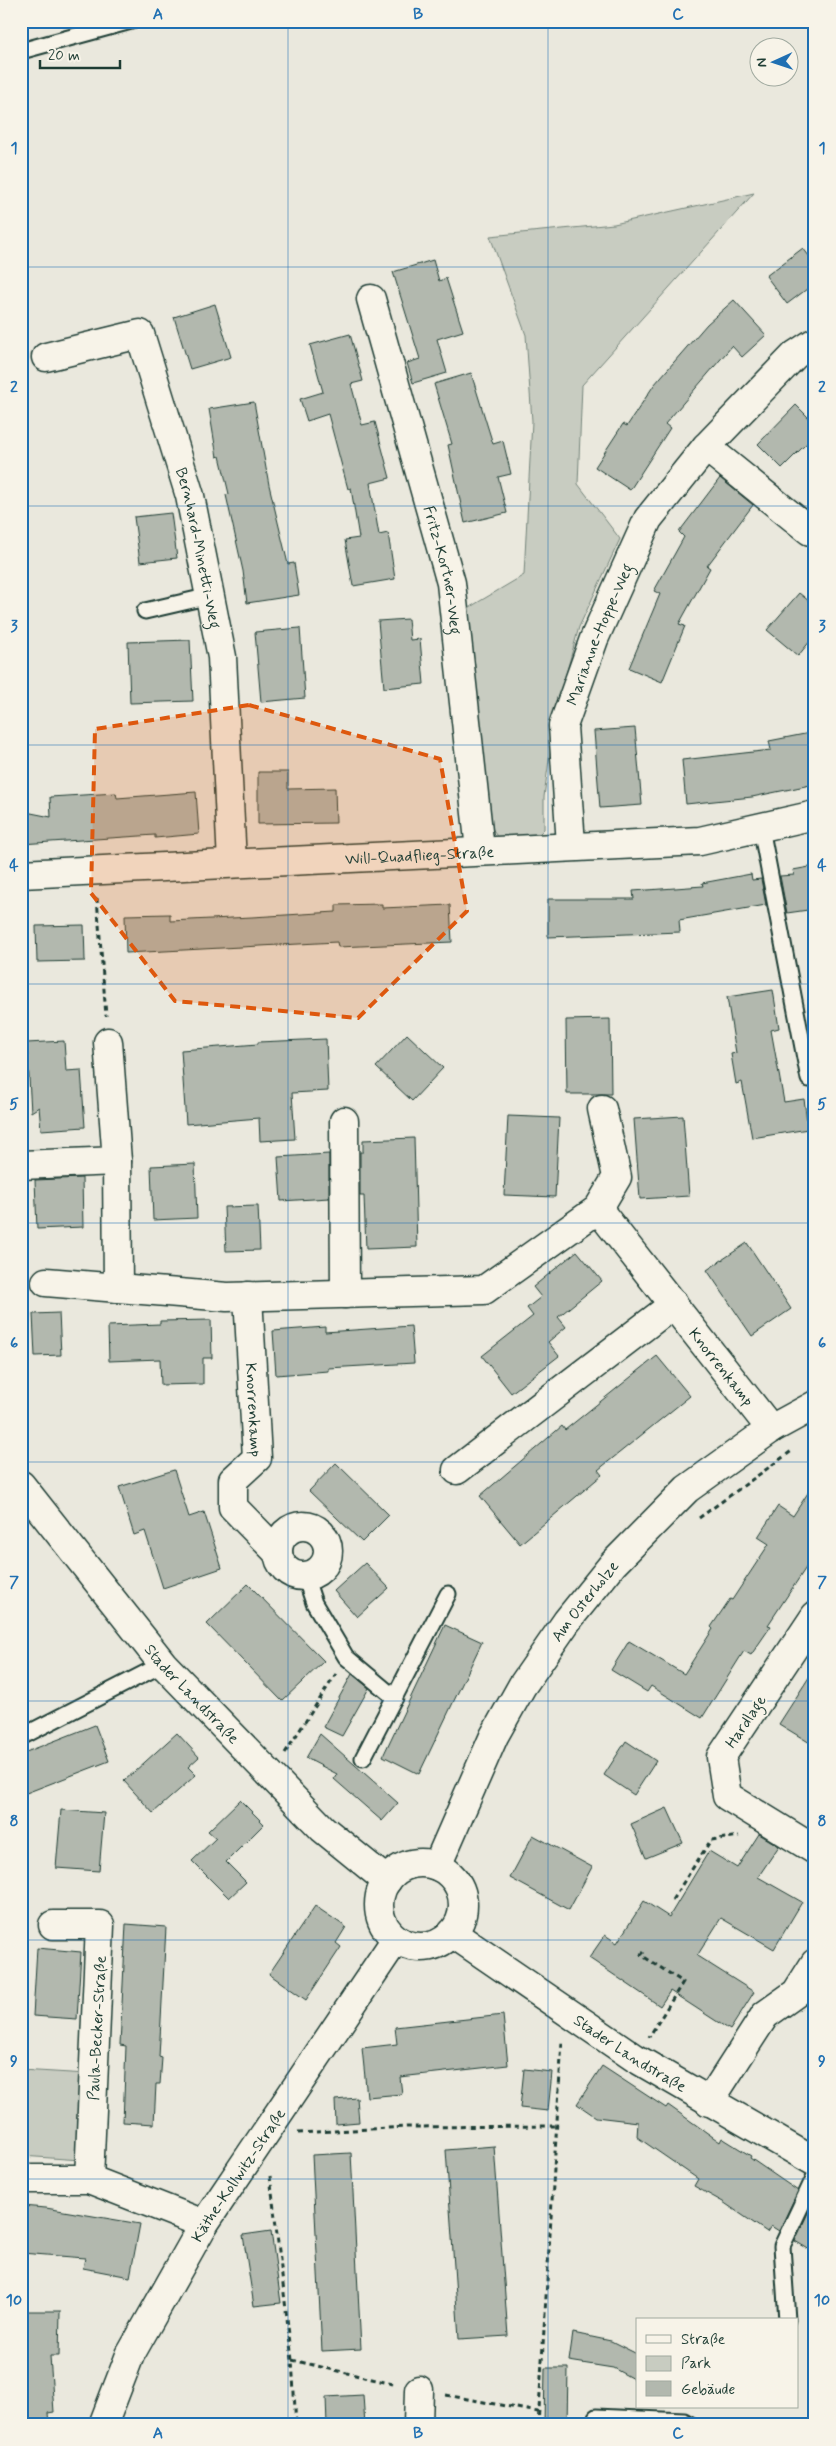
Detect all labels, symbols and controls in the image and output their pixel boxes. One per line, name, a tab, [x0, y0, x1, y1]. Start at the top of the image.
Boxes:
text: A	[153, 4, 163, 25]
text: B	[413, 4, 423, 25]
text: C	[672, 4, 684, 25]
scale bar	[40, 38, 120, 70]
north arrow	[748, 38, 798, 88]
text: 20 m	[48, 46, 80, 66]
text: N	[753, 57, 771, 68]
text: 1	[10, 138, 18, 159]
text: 1	[818, 138, 826, 159]
text: 2	[10, 377, 18, 398]
text: 2	[818, 377, 826, 398]
street label: Bernhard-Minetti-Weg	[170, 465, 225, 631]
street label: Fritz-Kortner-Weg	[418, 503, 466, 636]
street label: Marianne-Hoppe-Weg	[562, 560, 640, 708]
text: 3	[10, 616, 18, 637]
text: 3	[818, 616, 826, 637]
street label: Will-Quadflieg-Straße	[345, 842, 495, 870]
text: 4	[9, 855, 19, 876]
text: 4	[817, 855, 827, 876]
text: 5	[9, 1094, 19, 1115]
text: 5	[817, 1094, 827, 1115]
street label: Knorrenkamp	[683, 1324, 758, 1411]
text: 6	[10, 1333, 18, 1354]
text: 6	[818, 1333, 826, 1354]
street label: Knorrenkamp	[240, 1362, 266, 1458]
street label: Am Osterholze	[547, 1556, 624, 1646]
text: 7	[9, 1572, 19, 1593]
text: 7	[817, 1572, 827, 1593]
street label: Stader Landstraße	[139, 1640, 244, 1749]
street label: Hardlage	[721, 1691, 773, 1753]
text: 8	[9, 1811, 19, 1832]
text: 8	[817, 1811, 827, 1832]
street label: Paula-Becker-Straße	[83, 1955, 112, 2101]
street label: Stader Landstraße	[569, 2010, 690, 2098]
text: 9	[10, 2051, 18, 2072]
text: 9	[818, 2051, 826, 2072]
street label: Käthe-Kollwitz-Straße	[187, 2105, 291, 2246]
text: 10	[6, 2290, 22, 2311]
text: 10	[814, 2290, 830, 2311]
legend	[636, 2318, 798, 2408]
text: Straße	[681, 2330, 725, 2350]
text: Park	[681, 2354, 711, 2374]
text: Gebäude	[681, 2380, 735, 2400]
text: A	[153, 2423, 163, 2444]
text: B	[413, 2423, 423, 2444]
text: C	[672, 2423, 684, 2444]

